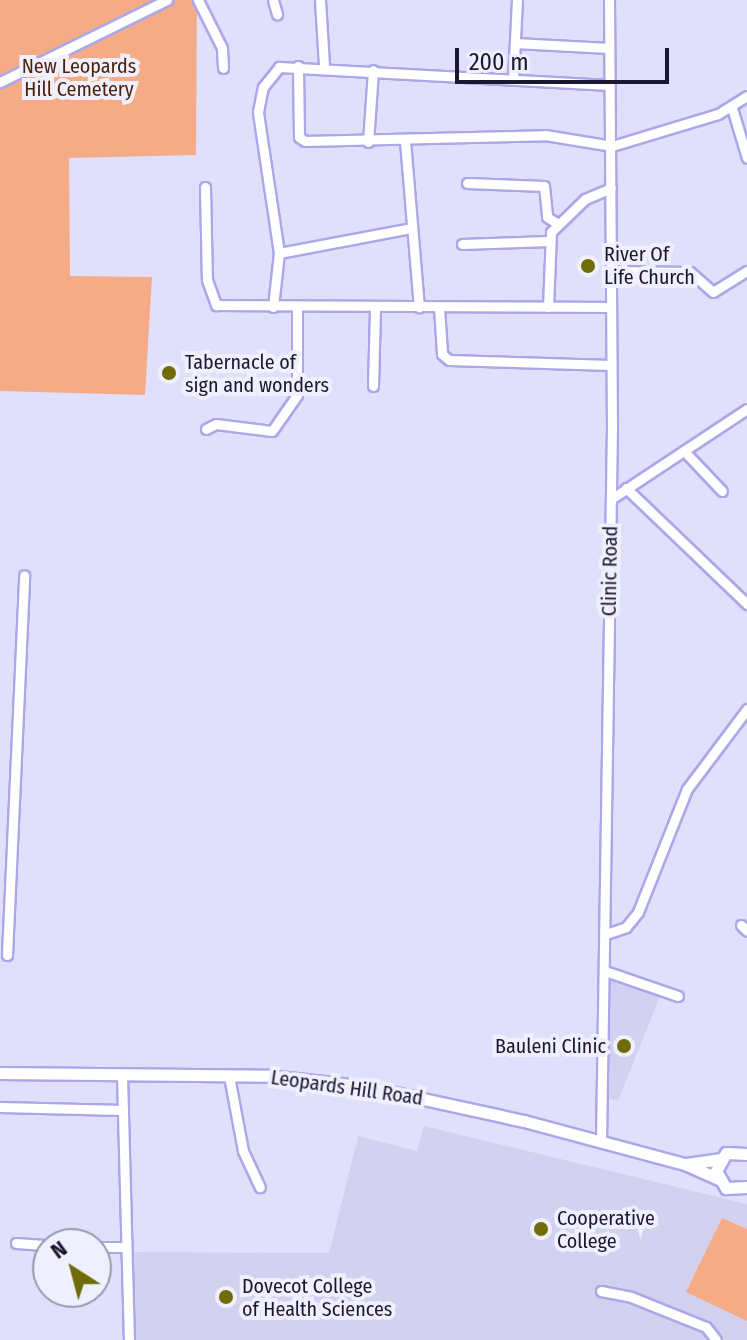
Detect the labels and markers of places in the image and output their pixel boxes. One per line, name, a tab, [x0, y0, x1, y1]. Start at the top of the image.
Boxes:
place label: River Of Life Church	[604, 242, 695, 289]
marker: River Of Life Church	[579, 257, 597, 275]
place label: Tabernacle of sign and wonders	[185, 350, 329, 397]
marker: Tabernacle of sign and wonders	[160, 364, 178, 382]
place label: Bauleni Clinic	[495, 1034, 606, 1058]
marker: Bauleni Clinic	[613, 1035, 635, 1057]
place label: Cooperative College	[557, 1206, 655, 1253]
marker: Cooperative College	[532, 1220, 550, 1238]
place label: Dovecot College of Health Sciences	[242, 1274, 392, 1321]
marker: Dovecot College of Health Sciences	[217, 1288, 235, 1306]

